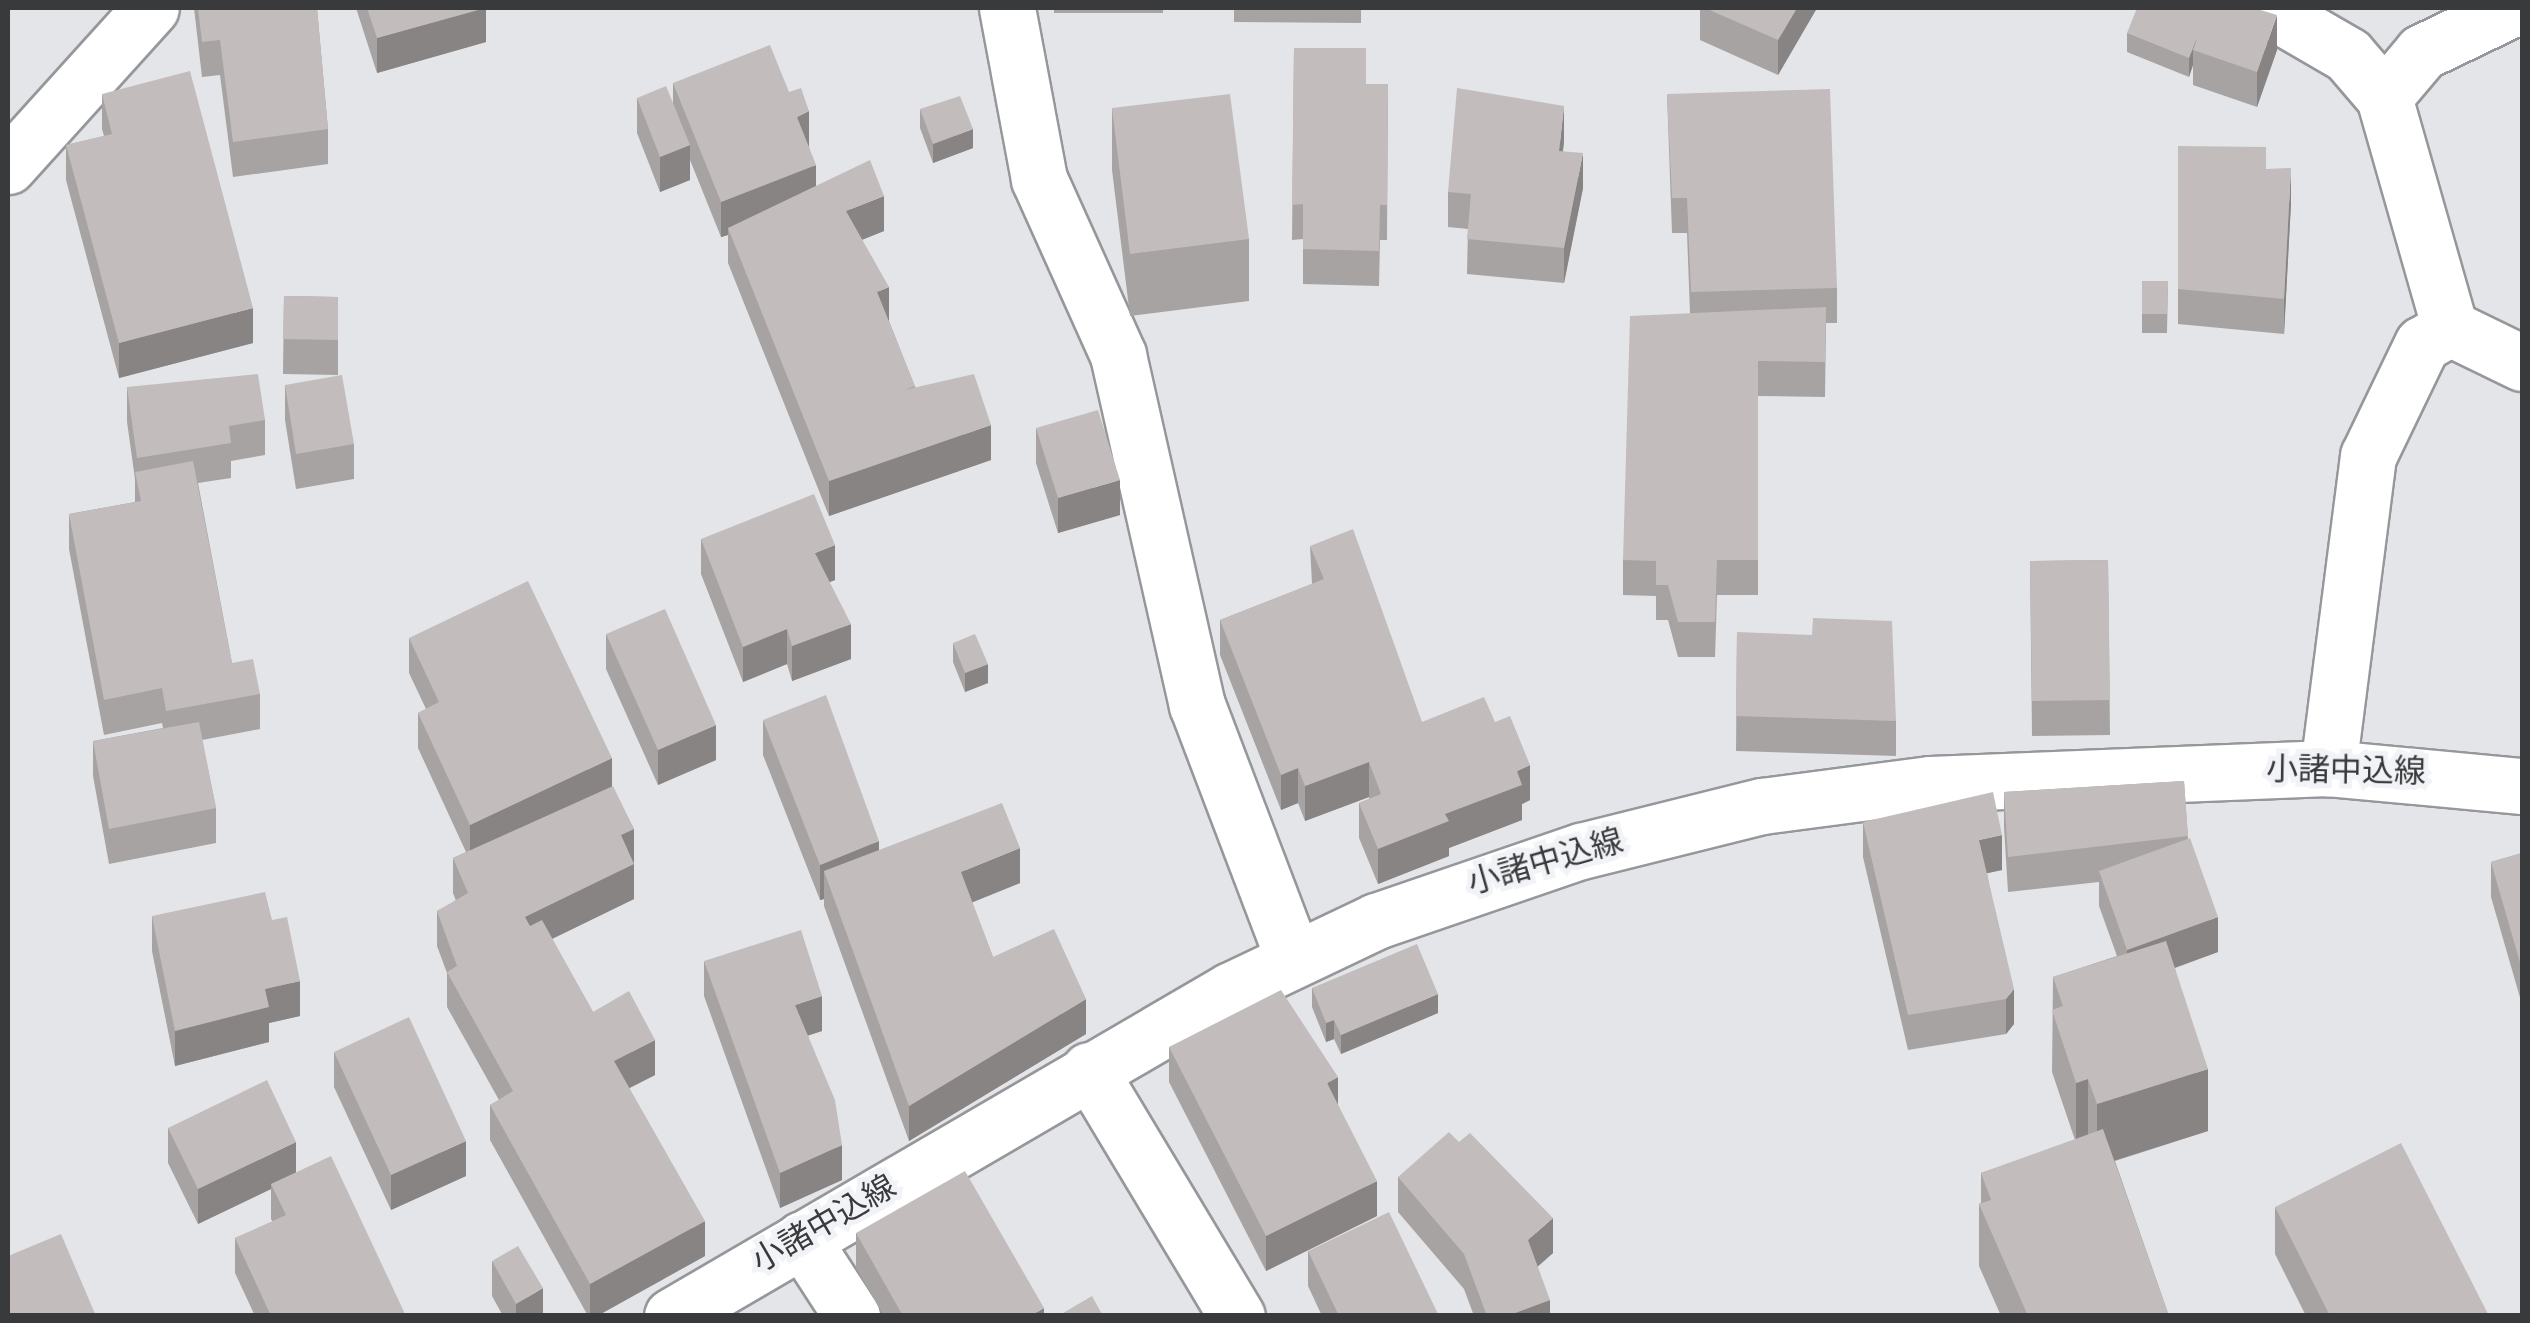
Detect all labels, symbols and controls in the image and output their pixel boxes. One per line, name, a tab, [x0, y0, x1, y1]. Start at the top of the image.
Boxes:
street label: 小諸中込線	[2266, 752, 2426, 794]
street label: 小諸中込線	[1464, 823, 1628, 905]
street label: 小諸中込線	[746, 1169, 904, 1283]

